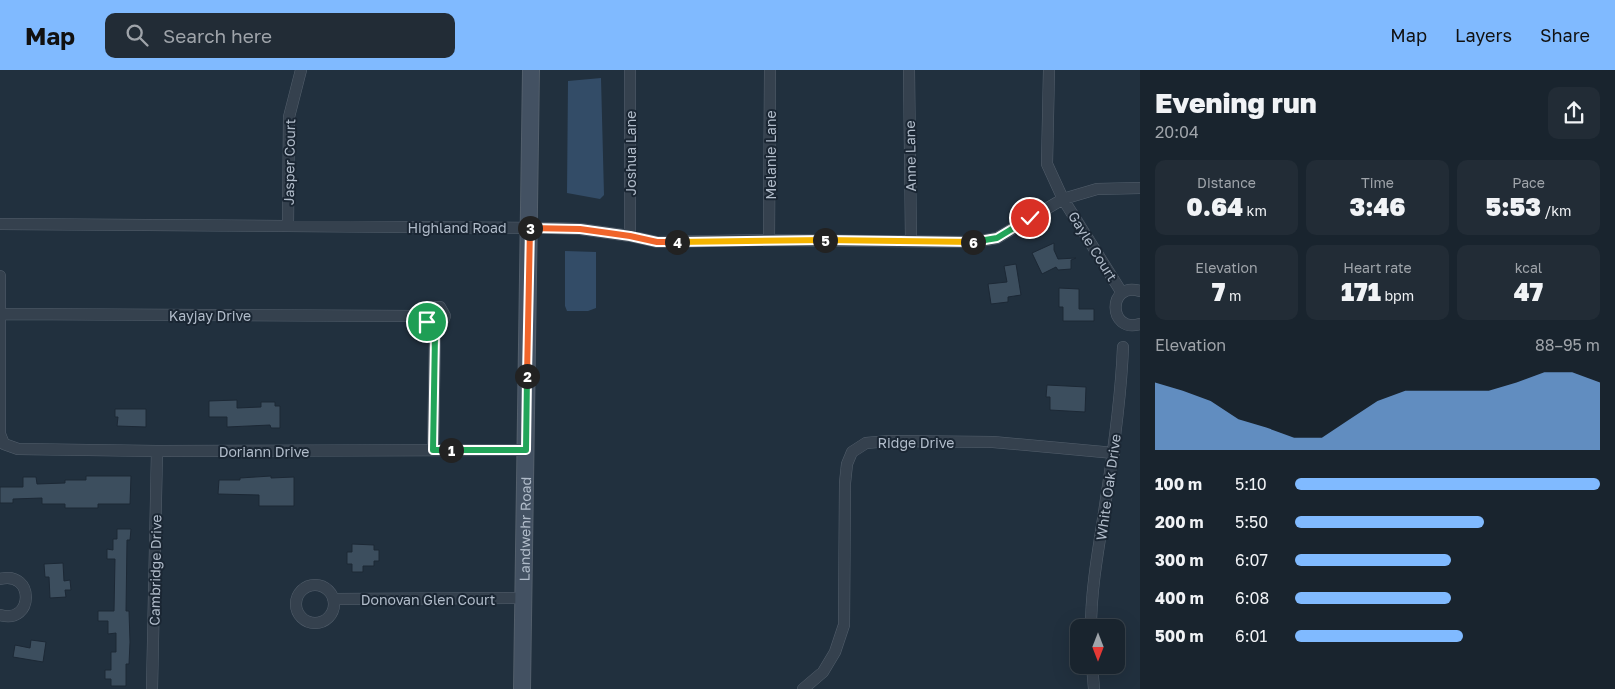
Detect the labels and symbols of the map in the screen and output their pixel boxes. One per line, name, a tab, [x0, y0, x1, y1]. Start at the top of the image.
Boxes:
street label: Melanie Lane	[762, 110, 779, 200]
street label: Joshua Lane	[622, 111, 639, 195]
street label: Jasper Court	[280, 119, 298, 205]
street label: Anne Lane	[901, 120, 919, 192]
pin	[1009, 197, 1051, 239]
street label: Gayle Court	[1065, 208, 1121, 284]
pin: 3	[518, 216, 542, 240]
street label: Highland Road	[407, 219, 507, 236]
pin: 5	[812, 228, 838, 252]
pin: 4	[664, 230, 690, 254]
pin: 6	[960, 230, 986, 254]
pin	[406, 301, 448, 343]
street label: Kayjay Drive	[169, 307, 251, 324]
pin: 2	[514, 364, 540, 388]
street label: White Oak Drive	[1092, 433, 1124, 541]
street label: Ridge Drive	[878, 434, 954, 451]
pin: 1	[438, 438, 464, 462]
street label: Doriann Drive	[219, 443, 309, 460]
street label: Landwehr Road	[515, 477, 534, 581]
street label: Cambridge Drive	[146, 514, 164, 626]
street label: Donovan Glen Court	[361, 591, 495, 608]
north arrow	[1070, 619, 1125, 674]

